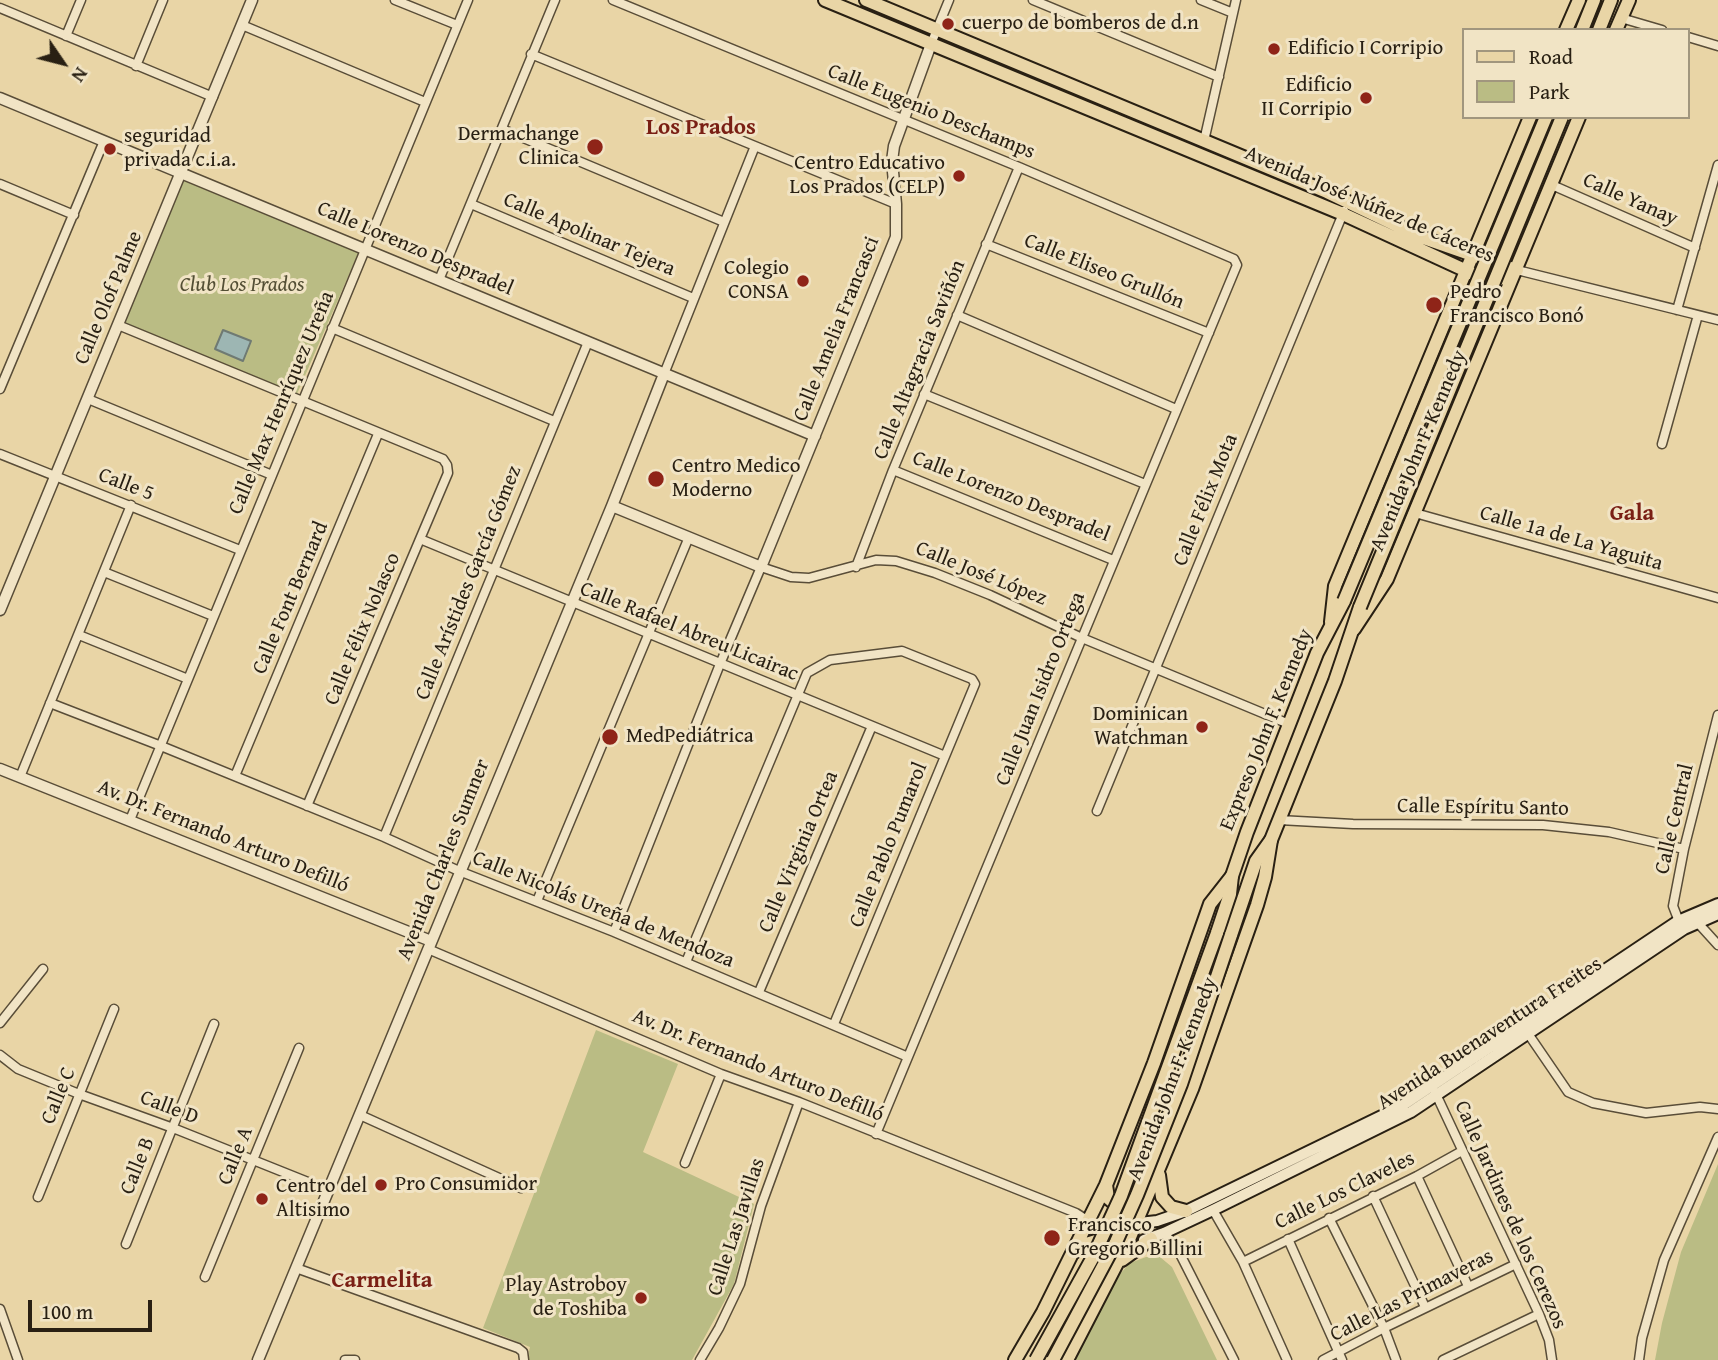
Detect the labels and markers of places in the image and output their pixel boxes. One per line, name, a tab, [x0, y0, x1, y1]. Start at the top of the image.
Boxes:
place label: cuerpo de bomberos de d.n	[962, 11, 1199, 37]
marker: cuerpo de bomberos de d.n	[940, 16, 956, 32]
place label: Edificio I Corripio	[1288, 36, 1443, 62]
marker: Edificio I Corripio	[1266, 41, 1282, 57]
place label: Edificio II Corripio	[1261, 73, 1352, 123]
marker: Edificio II Corripio	[1358, 90, 1374, 106]
place label: Dermachange Clinica	[458, 122, 579, 172]
place label: seguridad privada c.i.a.	[124, 124, 236, 174]
marker: Dermachange Clinica	[585, 137, 605, 157]
marker: seguridad privada c.i.a.	[102, 141, 118, 157]
place label: Centro Educativo Los Prados (CELP)	[789, 151, 945, 201]
marker: Centro Educativo Los Prados (CELP)	[951, 168, 967, 184]
place label: Colegio CONSA	[724, 256, 789, 306]
marker: Colegio CONSA	[795, 273, 811, 289]
place label: Pedro Francisco Bonó	[1450, 280, 1584, 330]
marker: Pedro Francisco Bonó	[1424, 295, 1444, 315]
place label: Centro Medico Moderno	[672, 454, 800, 504]
marker: Centro Medico Moderno	[646, 469, 666, 489]
place label: Dominican Watchman	[1093, 702, 1188, 752]
marker: Dominican Watchman	[1194, 719, 1210, 735]
place label: MedPediátrica	[626, 724, 754, 750]
marker: MedPediátrica	[600, 727, 620, 747]
place label: Pro Consumidor	[395, 1172, 537, 1198]
place label: Centro del Altisimo	[276, 1174, 367, 1224]
marker: Pro Consumidor	[373, 1177, 389, 1193]
marker: Centro del Altisimo	[254, 1191, 270, 1207]
place label: Francisco Gregorio Billini	[1068, 1213, 1203, 1263]
marker: Francisco Gregorio Billini	[1042, 1228, 1062, 1248]
place label: Play Astroboy de Toshiba	[505, 1273, 627, 1323]
marker: Play Astroboy de Toshiba	[633, 1290, 649, 1306]

